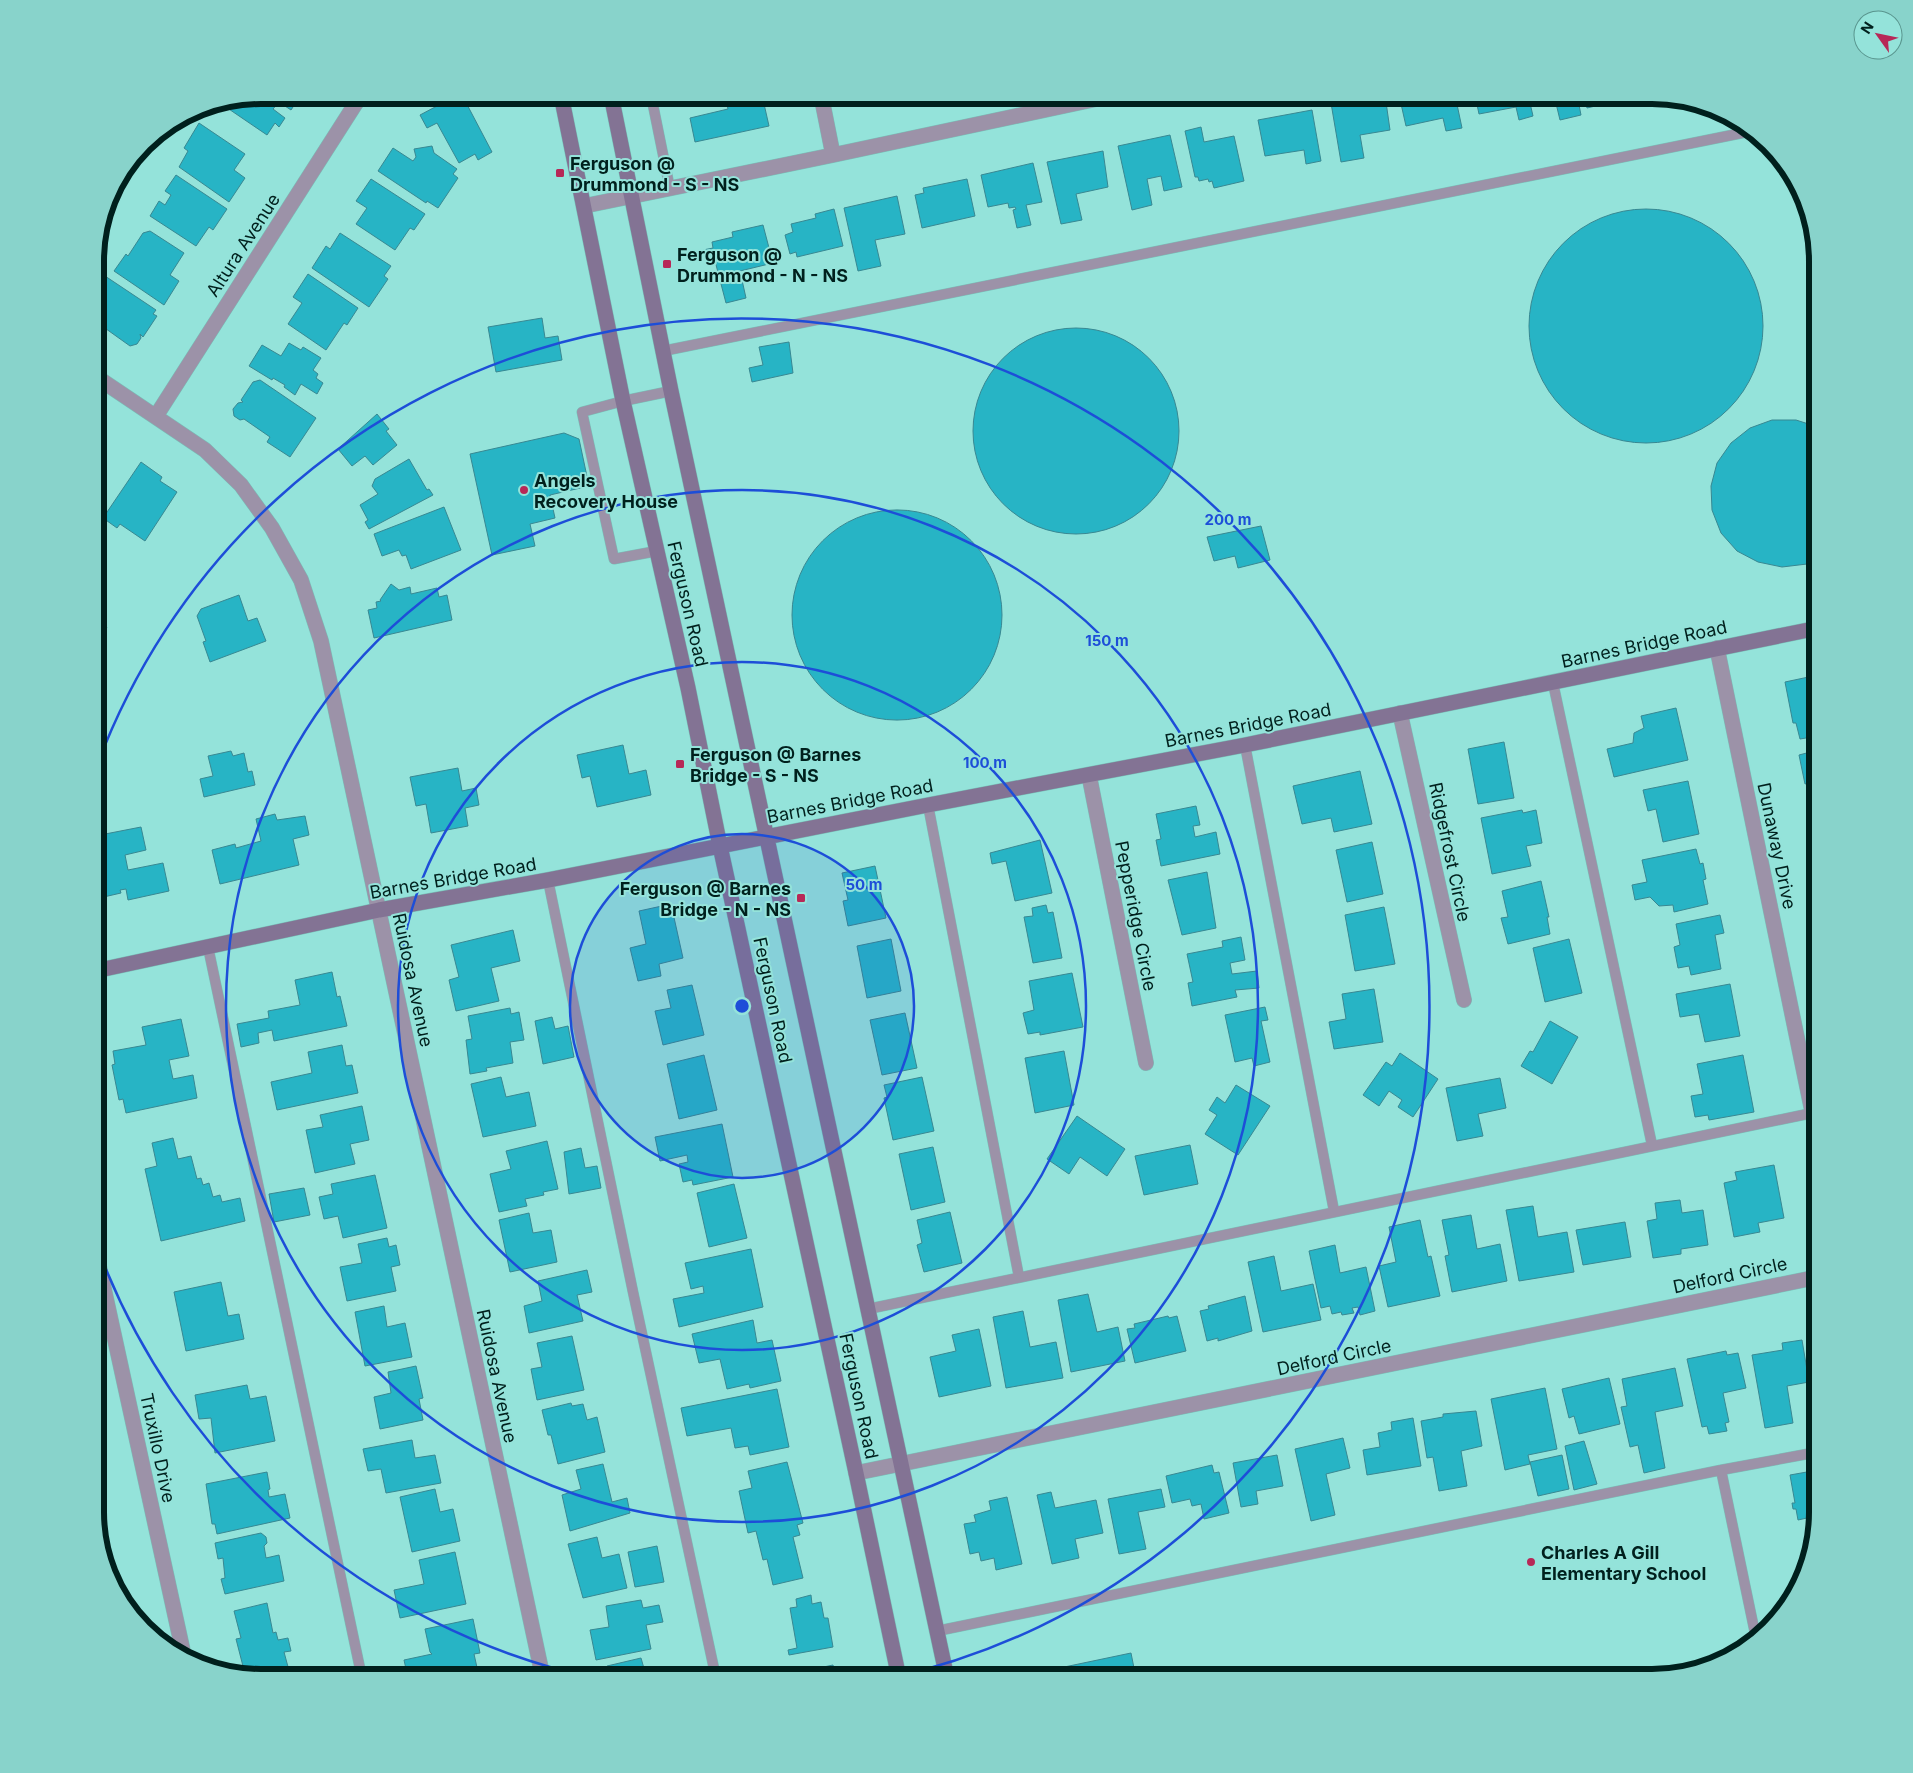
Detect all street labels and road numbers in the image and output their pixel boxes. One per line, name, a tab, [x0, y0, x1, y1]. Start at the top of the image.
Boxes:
street label: Altura Avenue	[202, 189, 284, 301]
street label: Ferguson Road	[663, 539, 713, 669]
street label: Barnes Bridge Road	[1559, 616, 1729, 672]
street label: Barnes Bridge Road	[1163, 699, 1333, 751]
street label: Barnes Bridge Road	[765, 775, 935, 827]
street label: Ridgefrost Circle	[1425, 780, 1475, 924]
street label: Dunaway Drive	[1753, 781, 1801, 911]
street label: Pepperidge Circle	[1111, 839, 1161, 993]
street label: Barnes Bridge Road	[368, 853, 538, 903]
street label: Ruidosa Avenue	[389, 911, 437, 1049]
street label: Ferguson Road	[749, 935, 797, 1065]
street label: Delford Circle	[1671, 1253, 1789, 1297]
street label: Ruidosa Avenue	[473, 1307, 521, 1445]
street label: Ferguson Road	[835, 1331, 883, 1461]
street label: Delford Circle	[1275, 1335, 1393, 1379]
street label: Truxillo Drive	[136, 1391, 180, 1505]

